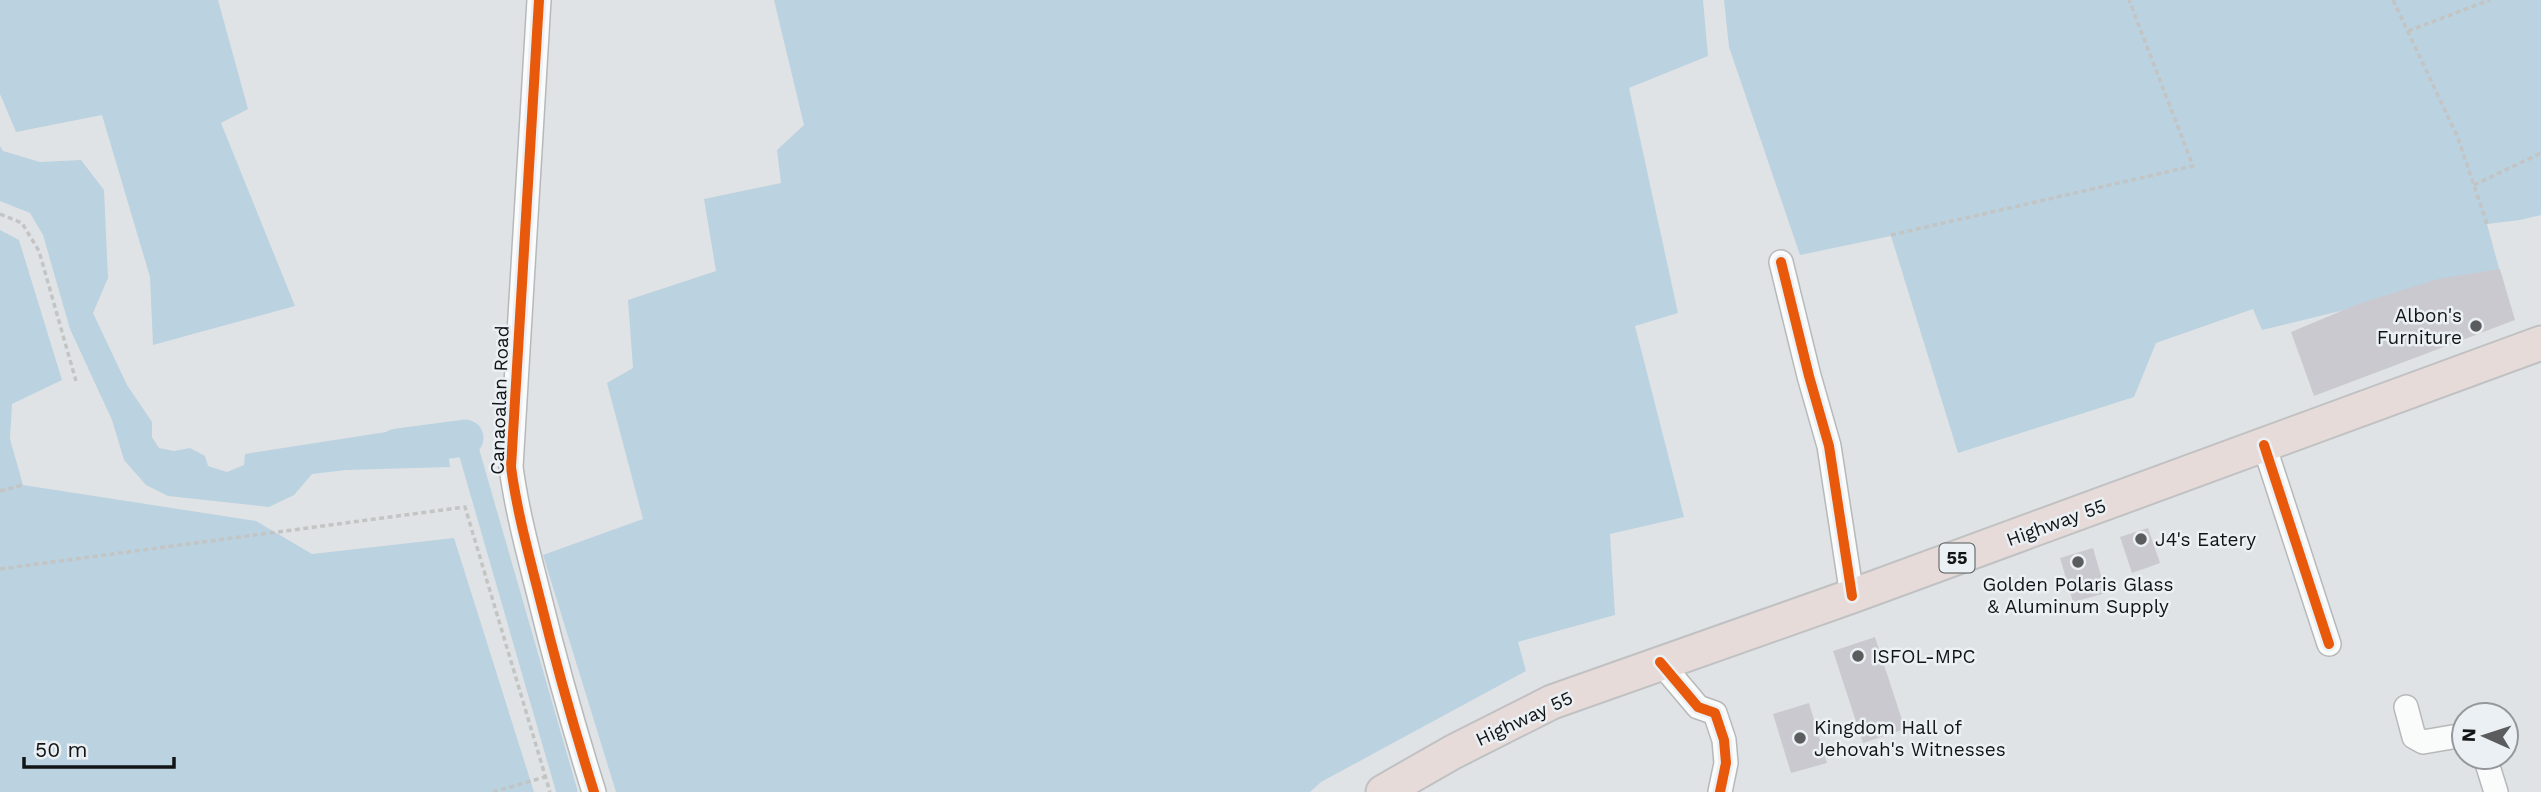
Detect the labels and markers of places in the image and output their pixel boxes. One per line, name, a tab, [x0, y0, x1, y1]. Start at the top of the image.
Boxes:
place label: Albon's Furniture	[2377, 304, 2462, 349]
marker: Albon's Furniture	[2468, 318, 2484, 334]
place label: J4's Eatery	[2155, 528, 2256, 551]
marker: J4's Eatery	[2133, 531, 2149, 547]
marker: Golden Polaris Glass & Aluminum Supply	[2070, 554, 2086, 570]
place label: Golden Polaris Glass & Aluminum Supply	[1982, 573, 2174, 618]
place label: ISFOL-MPC	[1872, 645, 1976, 668]
marker: ISFOL-MPC	[1850, 648, 1866, 664]
place label: Kingdom Hall of Jehovah's Witnesses	[1814, 716, 2006, 761]
marker: Kingdom Hall of Jehovah's Witnesses	[1792, 730, 1808, 746]

